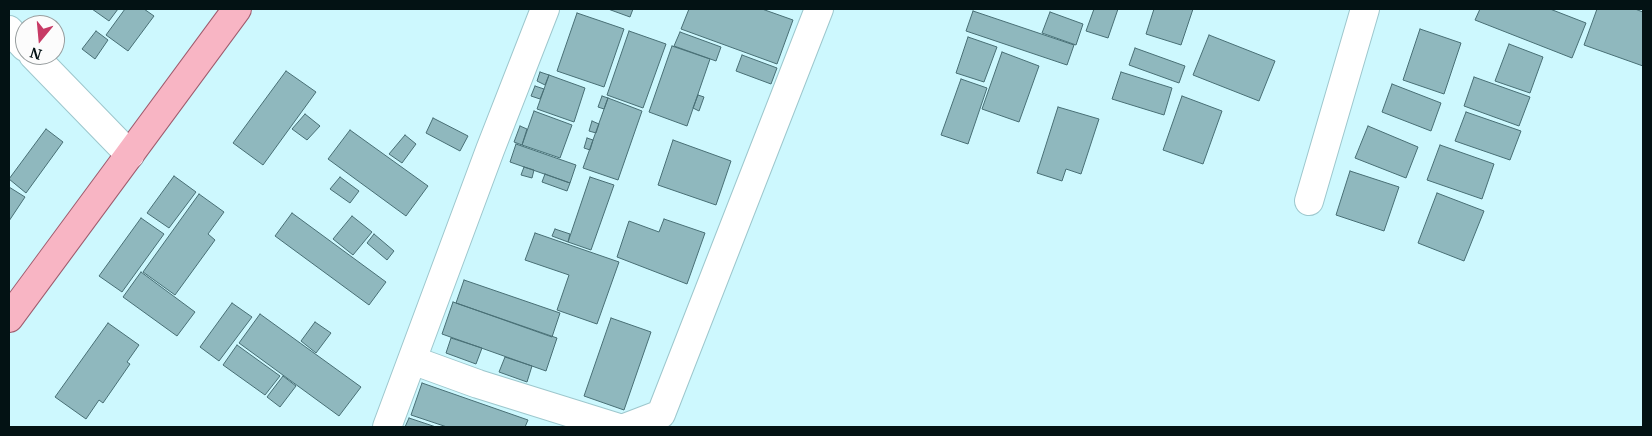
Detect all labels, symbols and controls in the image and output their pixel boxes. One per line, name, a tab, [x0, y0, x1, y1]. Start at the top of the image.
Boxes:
north arrow	[15, 15, 65, 65]
text: N	[28, 43, 44, 64]

